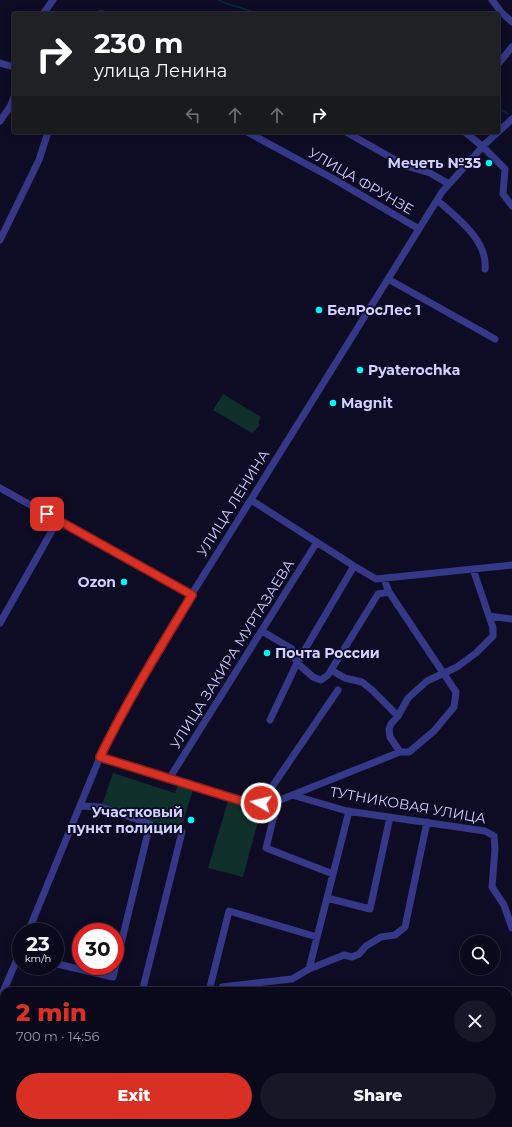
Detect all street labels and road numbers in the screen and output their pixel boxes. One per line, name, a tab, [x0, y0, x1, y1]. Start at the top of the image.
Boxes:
street label: УЛИЦА ФРУНЗЕ	[305, 144, 417, 218]
street label: УЛИЦА ЛЕНИНА	[193, 446, 273, 560]
street label: УЛИЦА ЗАКИРА МУРТАЗАЕВА	[166, 555, 298, 752]
street label: ТУТНИКОВАЯ УЛИЦА	[329, 782, 488, 828]

